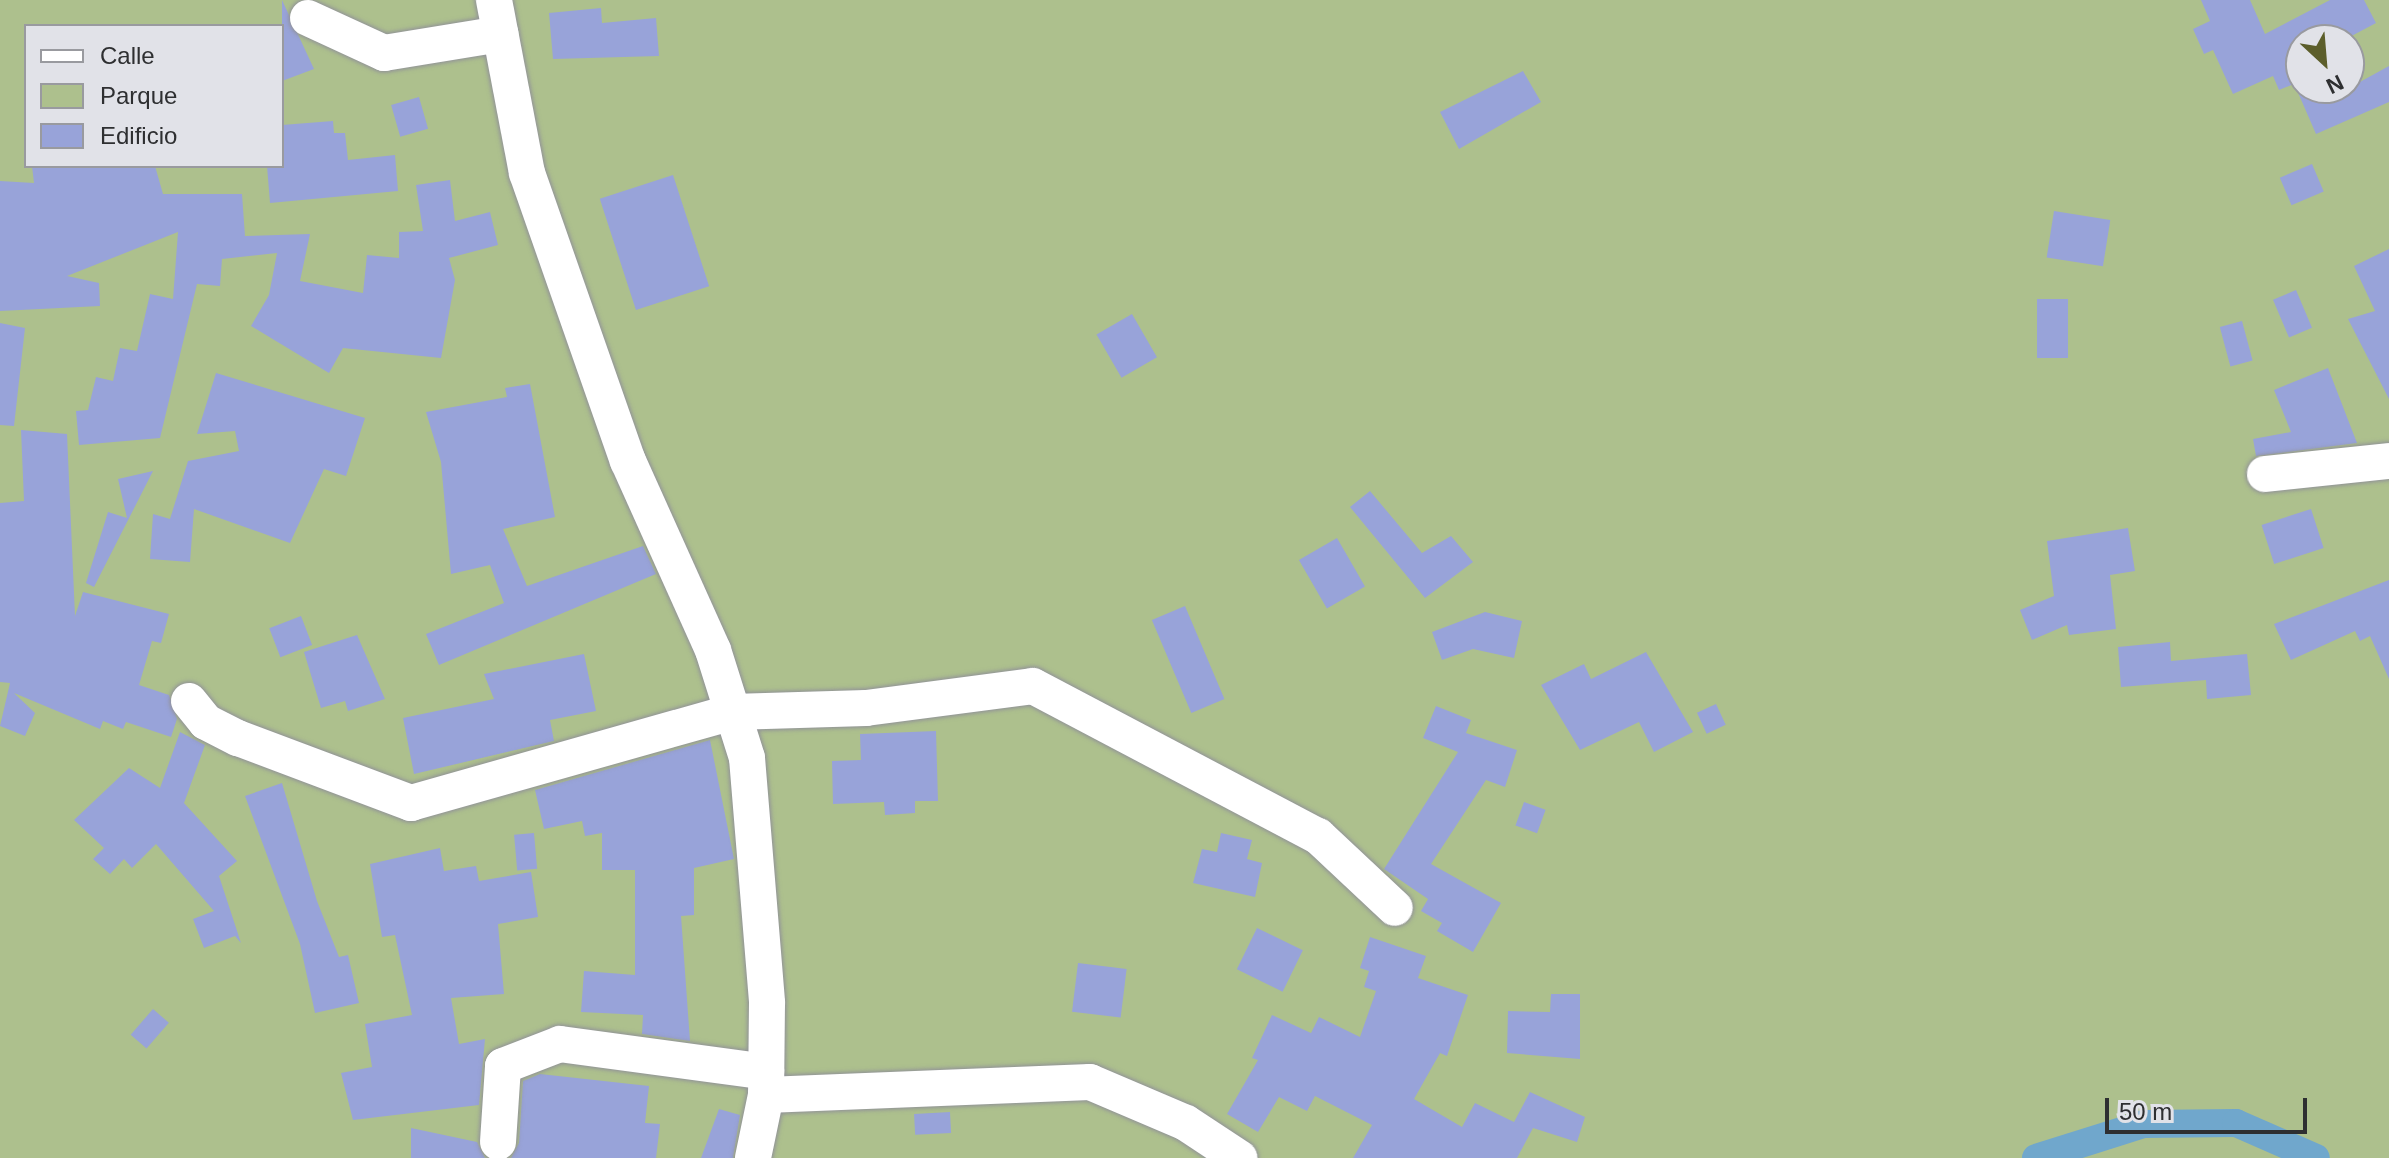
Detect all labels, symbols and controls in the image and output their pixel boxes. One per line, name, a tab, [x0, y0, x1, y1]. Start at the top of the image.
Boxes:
legend	[24, 24, 284, 168]
north arrow	[2285, 24, 2365, 104]
text: Calle	[100, 42, 155, 69]
text: N	[2322, 70, 2347, 99]
text: Parque	[100, 82, 177, 109]
text: Edificio	[100, 122, 177, 149]
scale bar	[2109, 1082, 2311, 1132]
text: 50 m	[2119, 1098, 2172, 1125]

